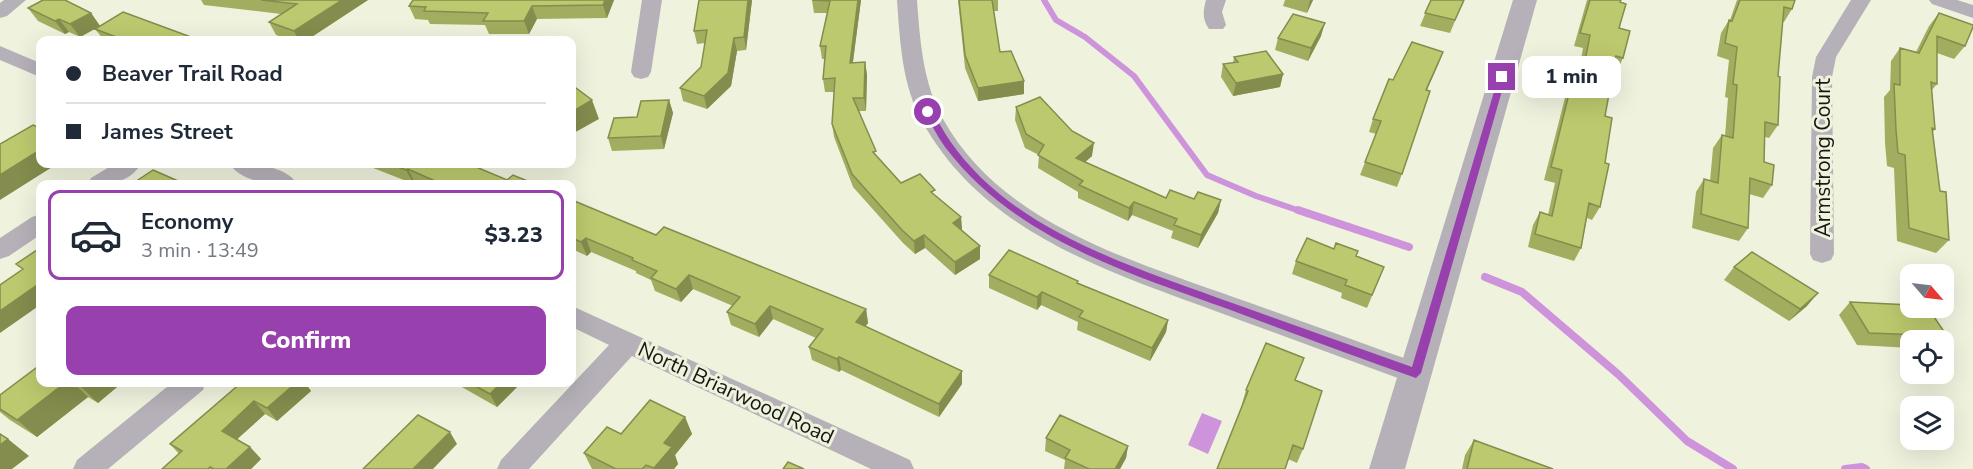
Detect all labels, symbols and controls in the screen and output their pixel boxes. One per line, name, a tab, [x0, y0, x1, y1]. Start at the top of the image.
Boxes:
callout: 1 min	[1523, 56, 1622, 98]
text: Beaver Trail Road	[102, 59, 283, 89]
route end	[1488, 63, 1515, 90]
text: 1 min	[1545, 63, 1598, 90]
street label: Armstrong Court	[1809, 78, 1837, 238]
route start	[914, 98, 941, 125]
text: James Street	[102, 117, 233, 147]
text: Economy	[141, 207, 233, 237]
icon: car	[69, 208, 123, 262]
text: $3.23	[484, 220, 543, 250]
text: 3 min · 13:49	[141, 237, 259, 264]
north arrow	[1900, 264, 1954, 318]
map controls	[1900, 264, 1954, 450]
button: Confirm	[66, 306, 546, 375]
button: locate	[1900, 330, 1954, 384]
street label: North Briarwood Road	[633, 335, 839, 451]
button: layers	[1900, 396, 1954, 450]

